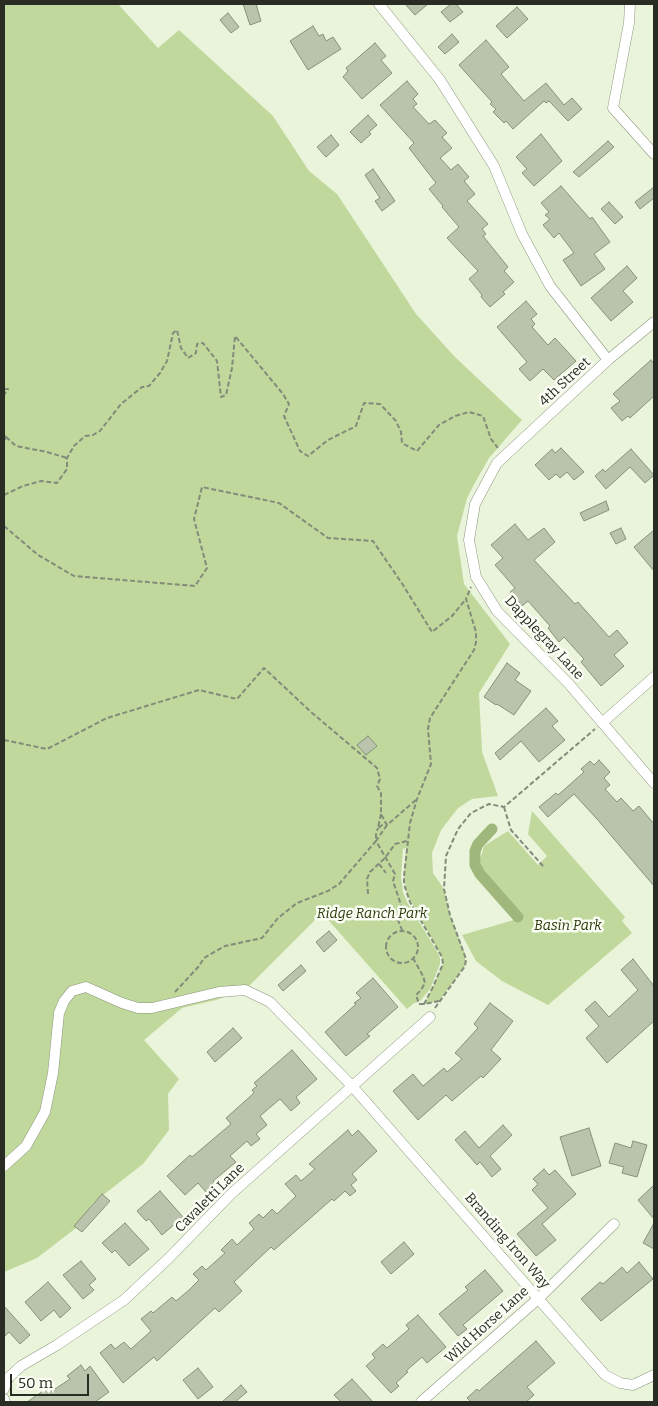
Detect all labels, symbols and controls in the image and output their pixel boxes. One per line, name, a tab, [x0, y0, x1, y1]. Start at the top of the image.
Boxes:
street label: 4th Street	[536, 354, 594, 410]
street label: Dapplegray Lane	[501, 593, 587, 683]
park label: Ridge Ranch Park	[317, 906, 427, 922]
park label: Basin Park	[534, 918, 602, 934]
street label: Cavaletti Lane	[172, 1160, 248, 1236]
street label: Branding Iron Way	[461, 1190, 553, 1292]
street label: Wild Horse Lane	[442, 1283, 532, 1367]
scale bar	[12, 1364, 91, 1396]
text: 50 m	[18, 1374, 53, 1392]

